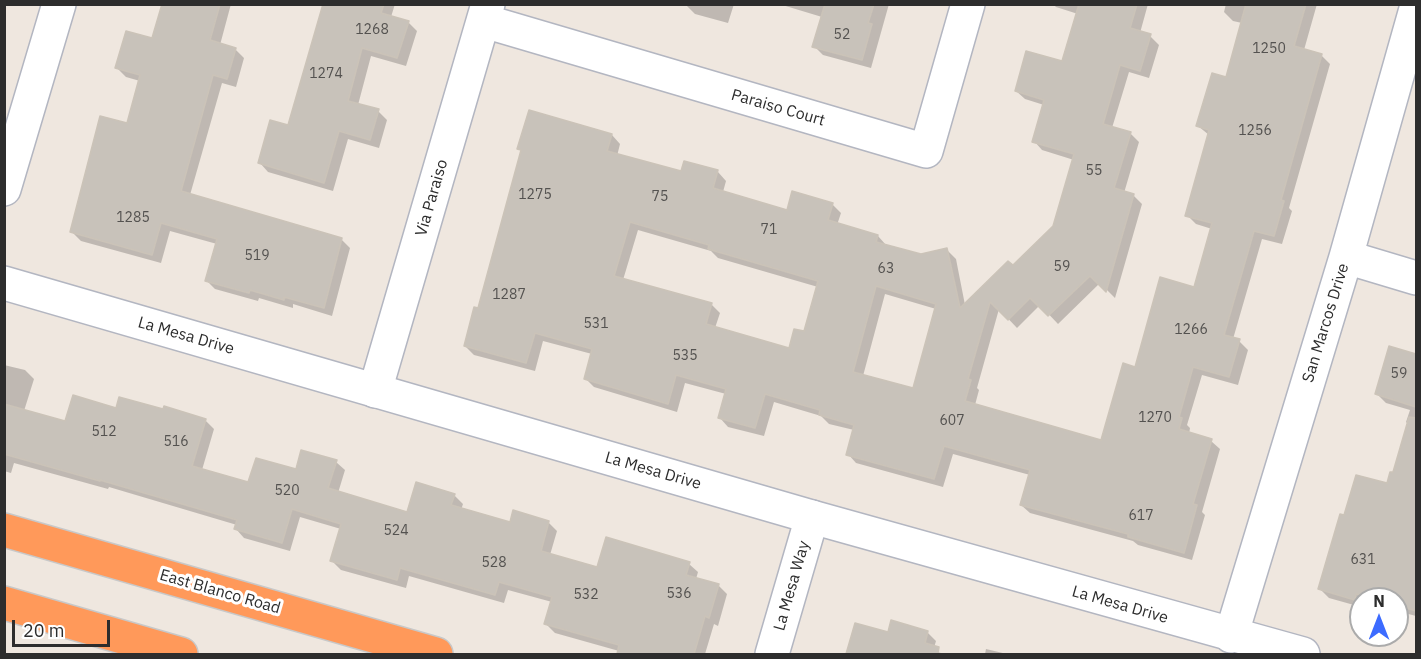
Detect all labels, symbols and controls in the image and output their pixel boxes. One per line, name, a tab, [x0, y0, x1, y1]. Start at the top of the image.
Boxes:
house number: 1268	[355, 22, 389, 38]
house number: 52	[834, 27, 850, 43]
house number: 1250	[1252, 41, 1286, 57]
house number: 1274	[309, 66, 343, 82]
street label: Paraiso Court	[729, 85, 827, 131]
house number: 1256	[1238, 123, 1272, 139]
street label: Via Paraiso	[412, 157, 452, 239]
house number: 55	[1086, 163, 1102, 179]
house number: 1275	[518, 187, 552, 203]
house number: 75	[652, 189, 668, 205]
house number: 1285	[116, 210, 150, 226]
house number: 71	[761, 222, 777, 238]
house number: 519	[244, 248, 270, 264]
house number: 59	[1054, 259, 1070, 275]
house number: 63	[878, 261, 894, 277]
street label: San Marcos Drive	[1299, 261, 1353, 385]
house number: 1287	[492, 287, 526, 303]
street label: La Mesa Drive	[136, 313, 236, 359]
house number: 531	[583, 316, 609, 332]
house number: 1266	[1174, 322, 1208, 338]
house number: 535	[672, 348, 698, 364]
house number: 59	[1391, 366, 1407, 382]
house number: 1270	[1138, 410, 1172, 426]
house number: 607	[939, 413, 965, 429]
house number: 512	[91, 424, 117, 440]
house number: 516	[163, 434, 189, 450]
street label: La Mesa Drive	[603, 448, 703, 494]
house number: 520	[274, 483, 300, 499]
house number: 617	[1128, 508, 1154, 524]
house number: 524	[383, 523, 409, 539]
street label: La Mesa Way	[770, 539, 814, 633]
house number: 631	[1350, 552, 1376, 568]
house number: 528	[481, 555, 507, 571]
street label: East Blanco Road	[157, 566, 283, 618]
street label: La Mesa Drive	[1070, 582, 1170, 628]
house number: 536	[666, 586, 692, 602]
house number: 532	[573, 587, 599, 603]
north arrow	[1349, 587, 1409, 647]
text: N	[1373, 591, 1385, 611]
scale bar	[15, 608, 112, 646]
text: 20 m	[23, 619, 65, 642]

